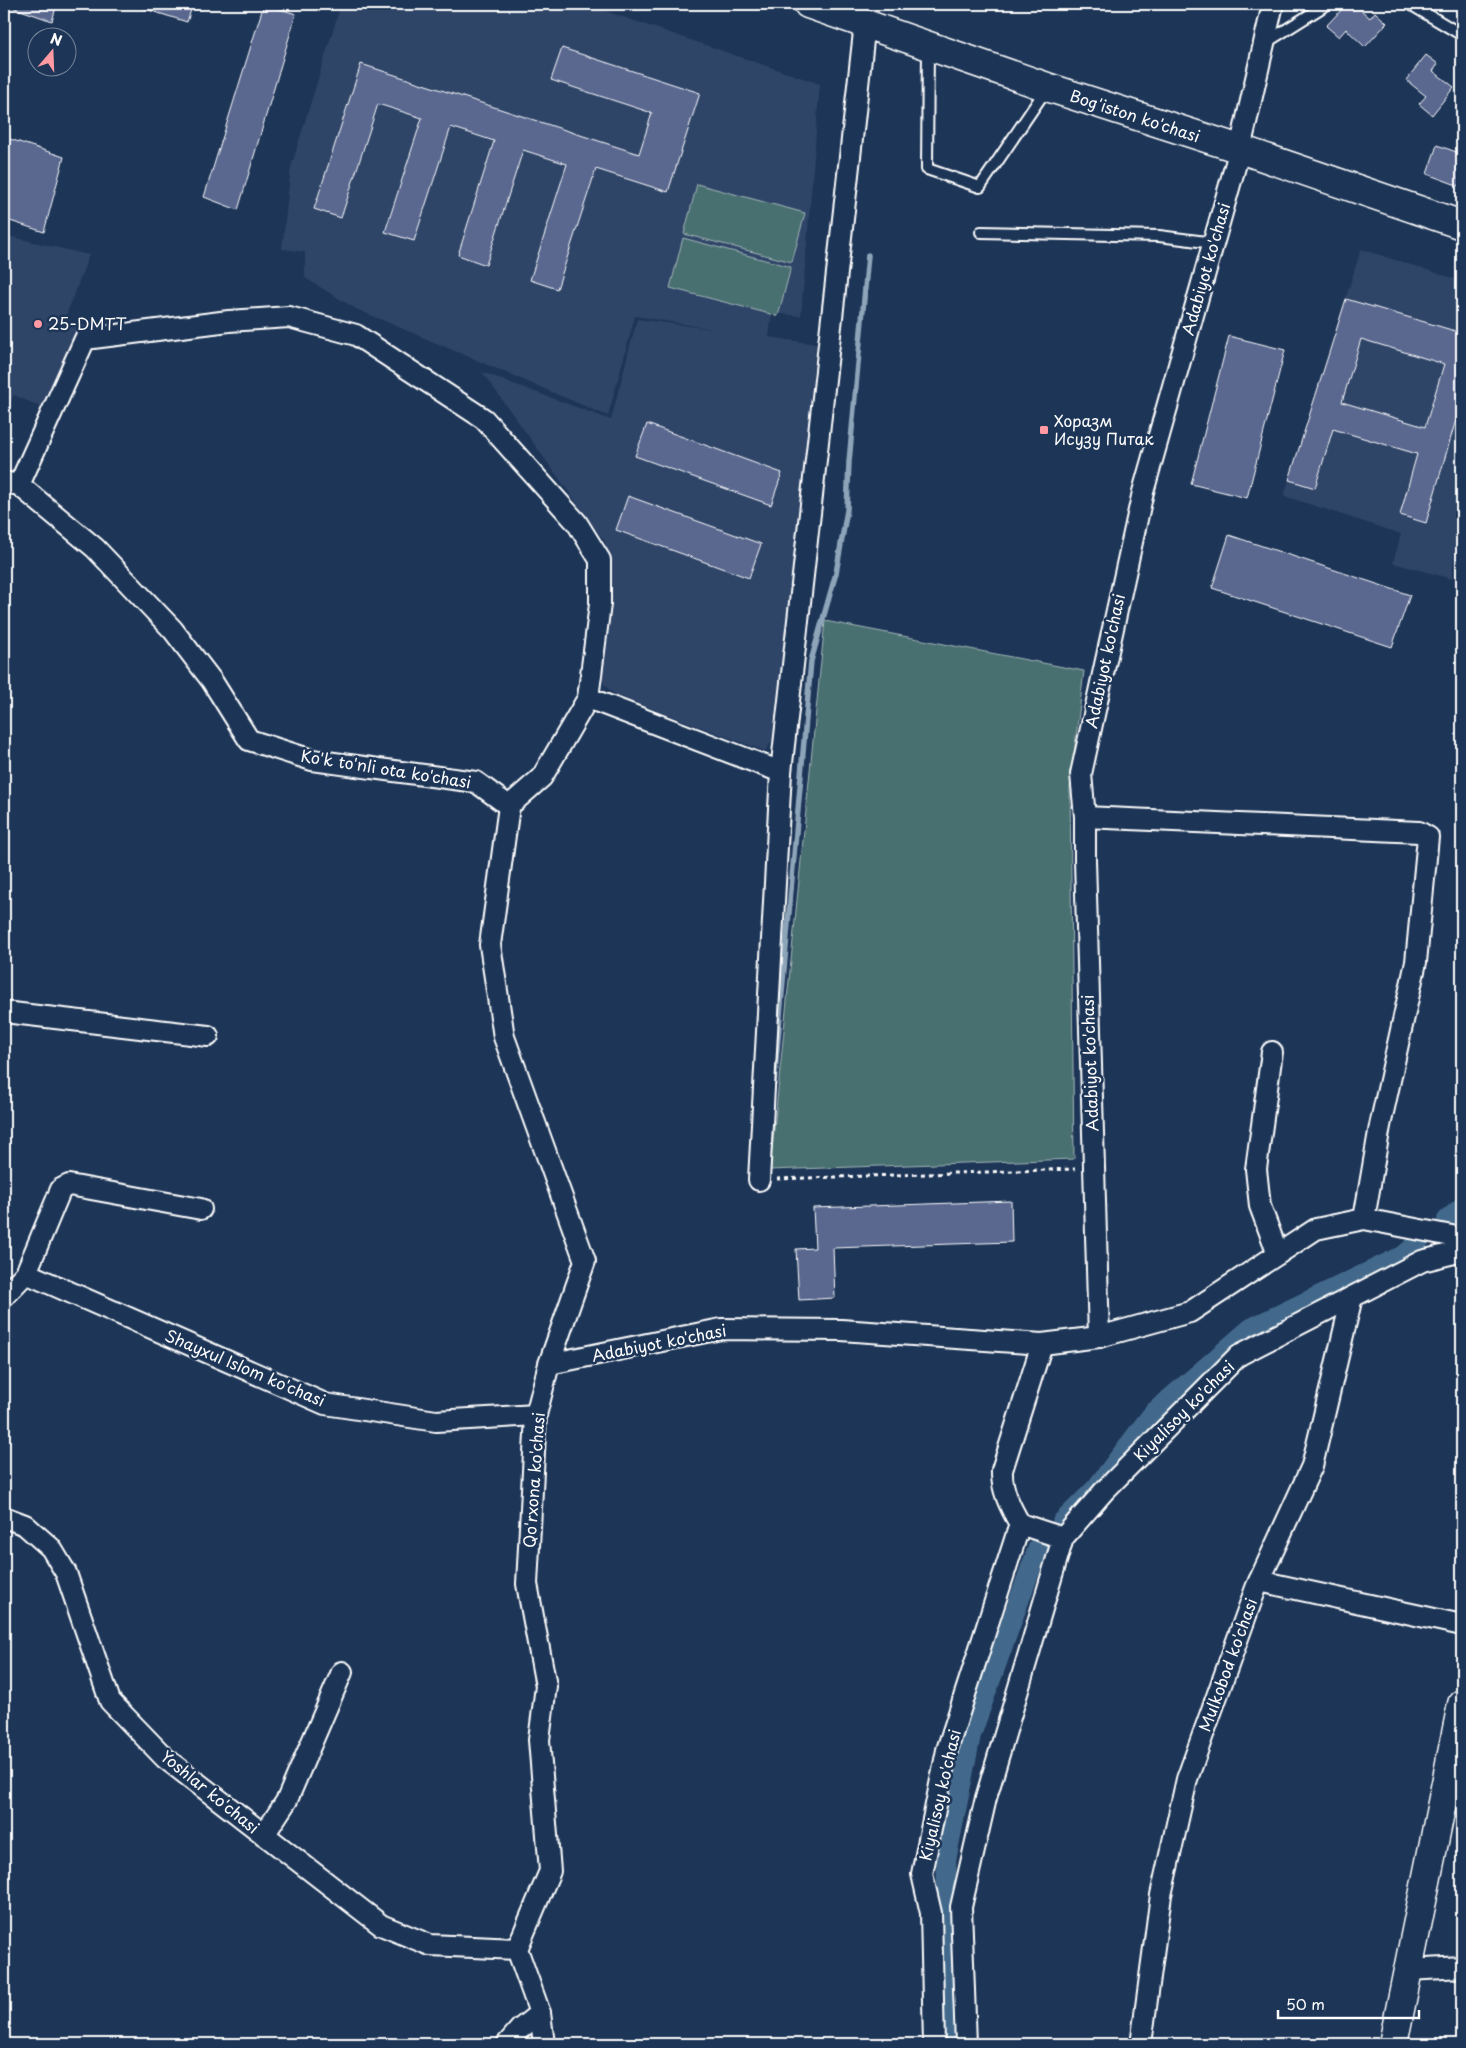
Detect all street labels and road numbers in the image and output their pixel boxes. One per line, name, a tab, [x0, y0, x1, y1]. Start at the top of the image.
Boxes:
street label: Bog'iston ko'chasi	[1067, 83, 1204, 147]
street label: Adabiyot ko'chasi	[1175, 200, 1235, 338]
street label: Adabiyot ko'chasi	[1078, 591, 1130, 730]
street label: Ko'k to'nli ota ko'chasi	[299, 743, 473, 793]
street label: Adabiyot ko'chasi	[1075, 994, 1103, 1132]
street label: Adabiyot ko'chasi	[589, 1317, 728, 1367]
street label: Shayxul Islom ko'chasi	[161, 1322, 329, 1412]
street label: Kiyalisoy ko'chasi	[1127, 1354, 1239, 1466]
street label: Qo'rxona ko'chasi	[516, 1411, 550, 1549]
street label: Mulkobod ko'chasi	[1192, 1595, 1262, 1735]
street label: Kiyalisoy ko'chasi	[912, 1727, 966, 1863]
street label: Yoshlar ko'chasi	[156, 1744, 265, 1839]

